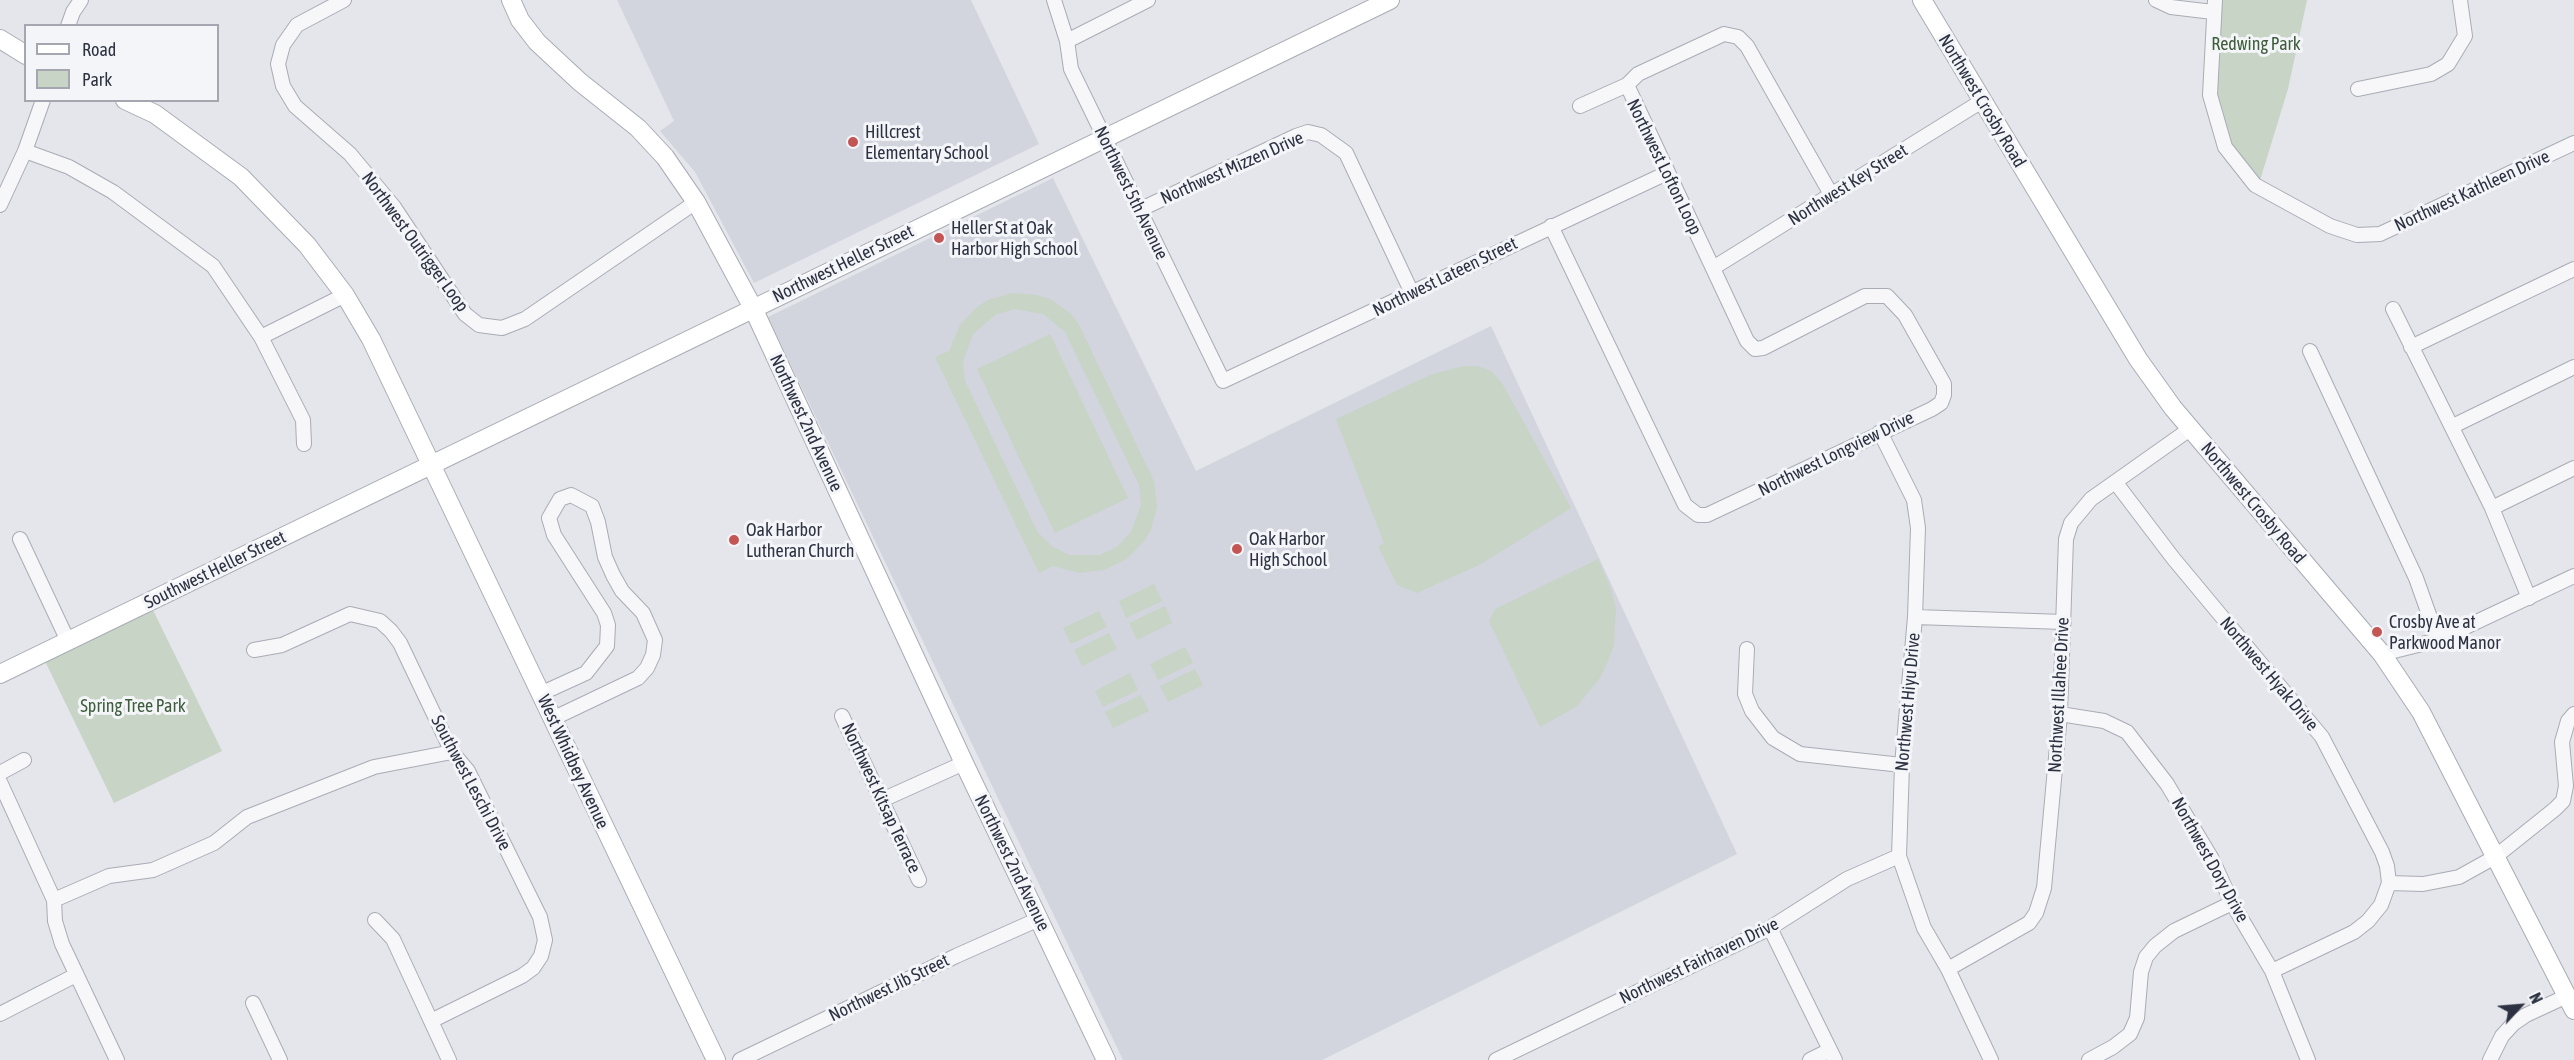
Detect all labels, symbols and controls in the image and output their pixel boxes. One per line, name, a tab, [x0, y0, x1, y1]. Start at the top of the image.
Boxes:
legend	[24, 24, 219, 102]
street label: Northwest Crosby Road	[1934, 30, 2030, 172]
park label: Redwing Park	[2211, 33, 2301, 55]
text: Road	[82, 39, 116, 60]
text: Park	[82, 69, 112, 90]
street label: Northwest Lofton Loop	[1622, 96, 1706, 238]
place label: Hillcrest Elementary School	[865, 121, 989, 164]
street label: Northwest 5th Avenue	[1089, 123, 1173, 263]
street label: Northwest Mizzen Drive	[1157, 127, 1307, 209]
marker: Hillcrest Elementary School	[846, 135, 860, 149]
street label: Northwest Key Street	[1784, 140, 1912, 230]
street label: Northwest Kathleen Drive	[2391, 146, 2553, 236]
street label: Northwest Outrigger Loop	[357, 168, 473, 316]
place label: Heller St at Oak Harbor High School	[951, 217, 1078, 260]
street label: Northwest Heller Street	[769, 220, 917, 308]
marker: Heller St at Oak Harbor High School	[932, 231, 946, 245]
street label: Northwest Lateen Street	[1369, 233, 1521, 321]
street label: Northwest 2nd Avenue	[765, 351, 847, 495]
street label: Northwest Longview Drive	[1755, 407, 1917, 501]
street label: Northwest Crosby Road	[2196, 438, 2310, 568]
place label: Oak Harbor Lutheran Church	[746, 519, 854, 562]
street label: Southwest Heller Street	[141, 526, 289, 614]
place label: Oak Harbor High School	[1249, 528, 1327, 570]
marker: Oak Harbor Lutheran Church	[727, 533, 741, 547]
marker: Oak Harbor High School	[1230, 542, 1244, 556]
place label: Crosby Ave at Parkwood Manor	[2389, 611, 2500, 654]
street label: Northwest Hyak Drive	[2215, 613, 2323, 735]
street label: Northwest Illahee Drive	[2044, 617, 2074, 773]
marker: Crosby Ave at Parkwood Manor	[2370, 625, 2384, 639]
street label: Northwest Hiyu Drive	[1891, 632, 1925, 772]
street label: West Whidbey Avenue	[532, 692, 614, 832]
park label: Spring Tree Park	[80, 695, 186, 717]
street label: Southwest Leschi Drive	[426, 712, 516, 854]
street label: Northwest Kitsap Terrace	[837, 719, 925, 877]
street label: Northwest 2nd Avenue	[970, 791, 1054, 935]
street label: Northwest Dory Drive	[2167, 794, 2253, 926]
street label: Northwest Fairhaven Drive	[1616, 913, 1782, 1009]
street label: Northwest Jib Street	[825, 950, 953, 1026]
north arrow	[2490, 976, 2550, 1036]
text: N	[2526, 990, 2546, 1006]

